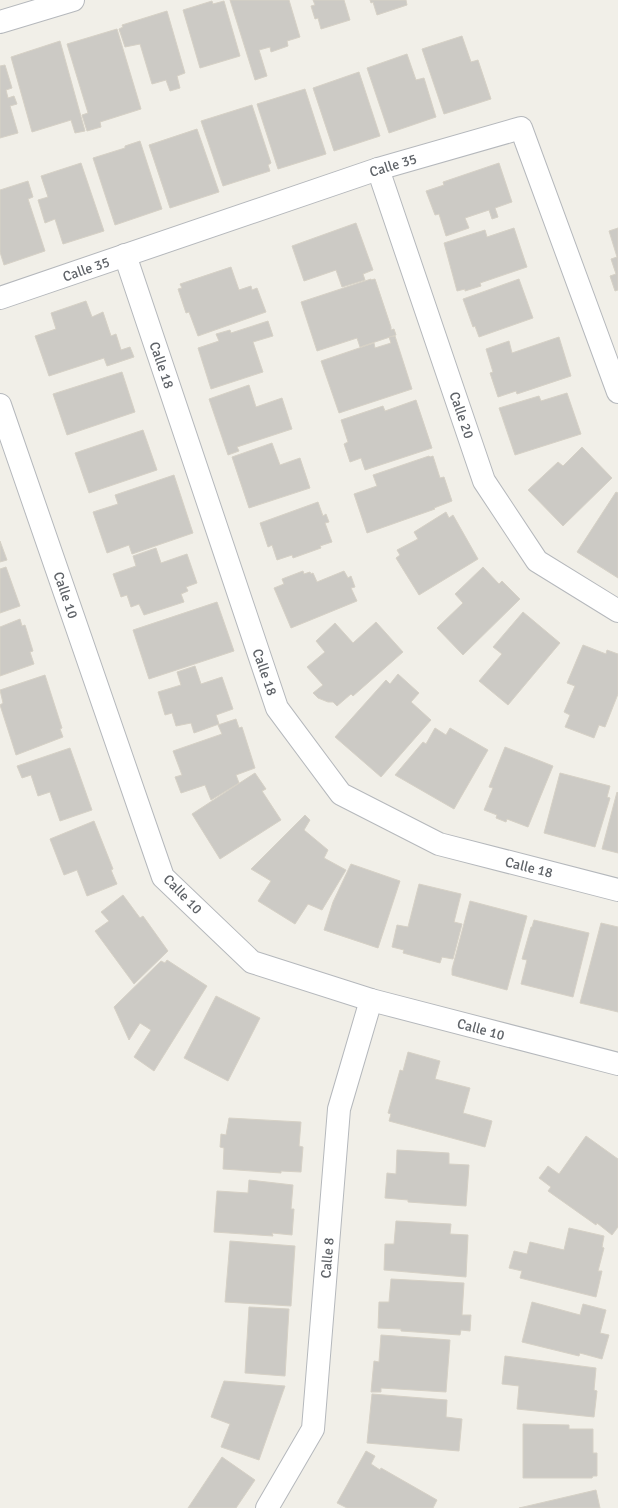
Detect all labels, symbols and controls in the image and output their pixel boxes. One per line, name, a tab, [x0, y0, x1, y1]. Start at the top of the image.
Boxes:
street label: Calle 35	[367, 150, 419, 181]
street label: Calle 35	[60, 254, 112, 285]
street label: Calle 18	[146, 339, 177, 391]
street label: Calle 20	[446, 389, 477, 441]
street label: Calle 10	[50, 569, 81, 621]
street label: Calle 18	[249, 646, 280, 698]
street label: Calle 18	[503, 853, 555, 882]
street label: Calle 10	[160, 871, 206, 918]
street label: Calle 10	[455, 1015, 507, 1044]
street label: Calle 8	[317, 1237, 338, 1279]

